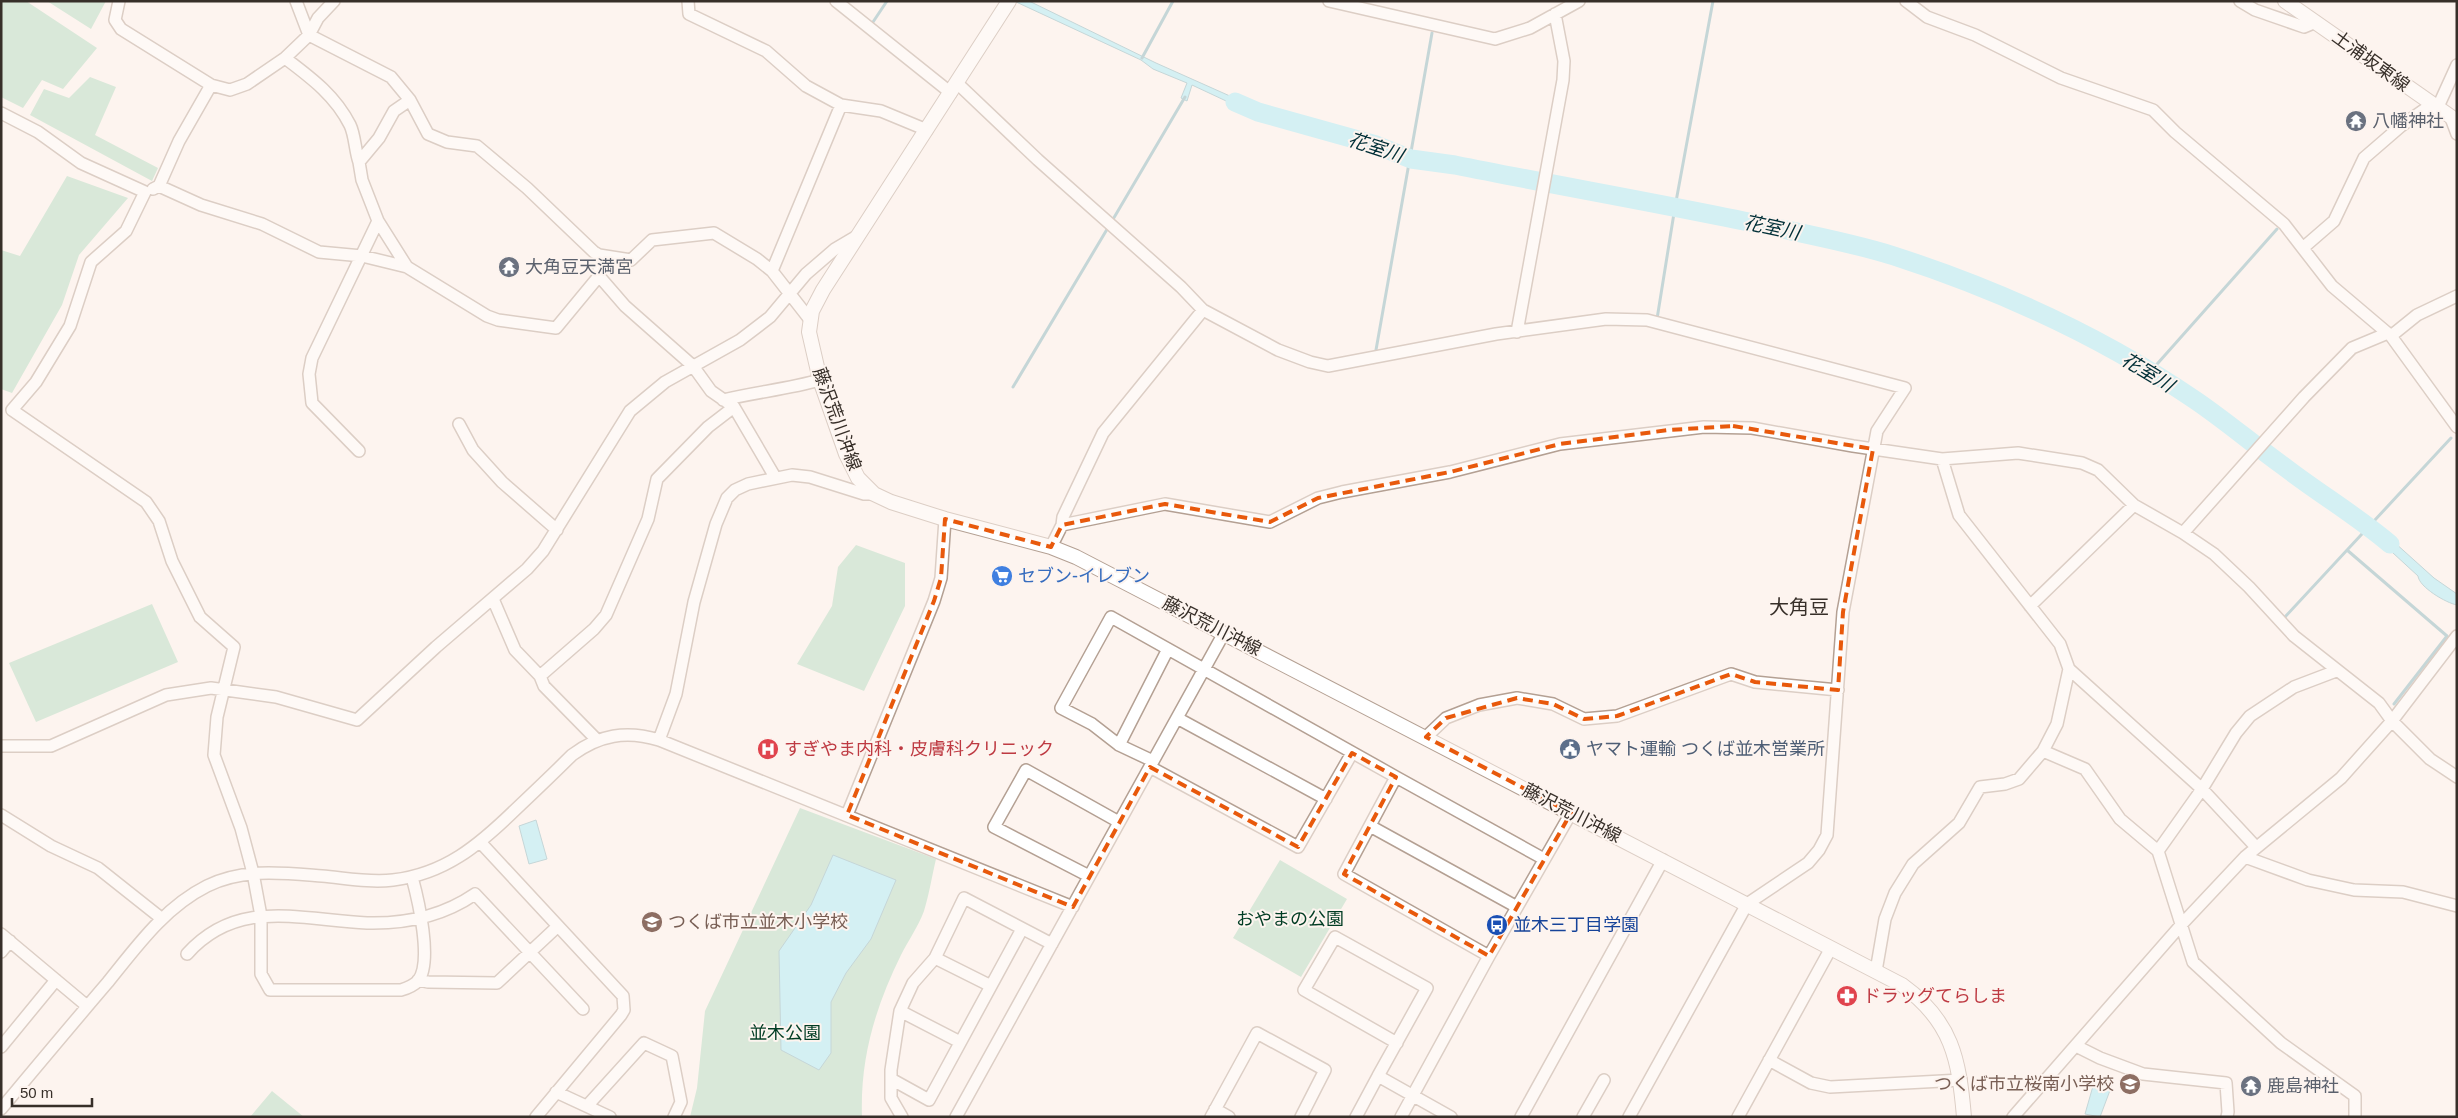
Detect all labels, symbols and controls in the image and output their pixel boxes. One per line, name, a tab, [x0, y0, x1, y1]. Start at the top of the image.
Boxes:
street label: 土浦坂東線	[2329, 26, 2413, 96]
temple icon: 八幡神社	[2344, 109, 2368, 133]
place label: 八幡神社	[2372, 111, 2444, 131]
water label: 花室川	[1345, 129, 1408, 167]
water label: 花室川	[1742, 211, 1804, 244]
temple icon: 大角豆天満宮	[497, 255, 521, 279]
place label: 大角豆天満宮	[525, 257, 633, 277]
water label: 花室川	[2118, 349, 2179, 397]
street label: 藤沢荒川沖線	[809, 365, 865, 473]
supermarket icon: セブン-イレブン	[990, 564, 1014, 588]
place label: セブン-イレブン	[1018, 566, 1150, 586]
street label: 藤沢荒川沖線	[1159, 593, 1265, 659]
district label: 大角豆	[1769, 596, 1829, 618]
hospital icon: すぎやま内科・皮膚科クリニック	[756, 737, 780, 761]
public building icon: ヤマト運輸 つくば並木営業所	[1558, 737, 1582, 761]
place label: すぎやま内科・皮膚科クリニック	[784, 739, 1054, 759]
place label: ヤマト運輸 つくば並木営業所	[1586, 739, 1825, 759]
street label: 藤沢荒川沖線	[1519, 780, 1625, 846]
park label: おやまの公園	[1236, 909, 1344, 929]
school or university icon: つくば市立並木小学校	[640, 910, 664, 934]
place label: つくば市立並木小学校	[668, 912, 848, 932]
bus stop icon: 並木三丁目学園	[1485, 913, 1509, 937]
place label: 並木三丁目学園	[1513, 915, 1639, 935]
pharmacy icon: ドラッグてらしま	[1835, 984, 1859, 1008]
place label: ドラッグてらしま	[1863, 986, 2007, 1006]
park label: 並木公園	[749, 1023, 821, 1043]
school or university icon: つくば市立桜南小学校	[2118, 1072, 2142, 1096]
place label: つくば市立桜南小学校	[1934, 1074, 2114, 1094]
temple icon: 鹿島神社	[2239, 1074, 2263, 1098]
scale bar	[12, 1076, 92, 1108]
place label: 鹿島神社	[2267, 1076, 2339, 1096]
text: 50 m	[20, 1084, 53, 1101]

